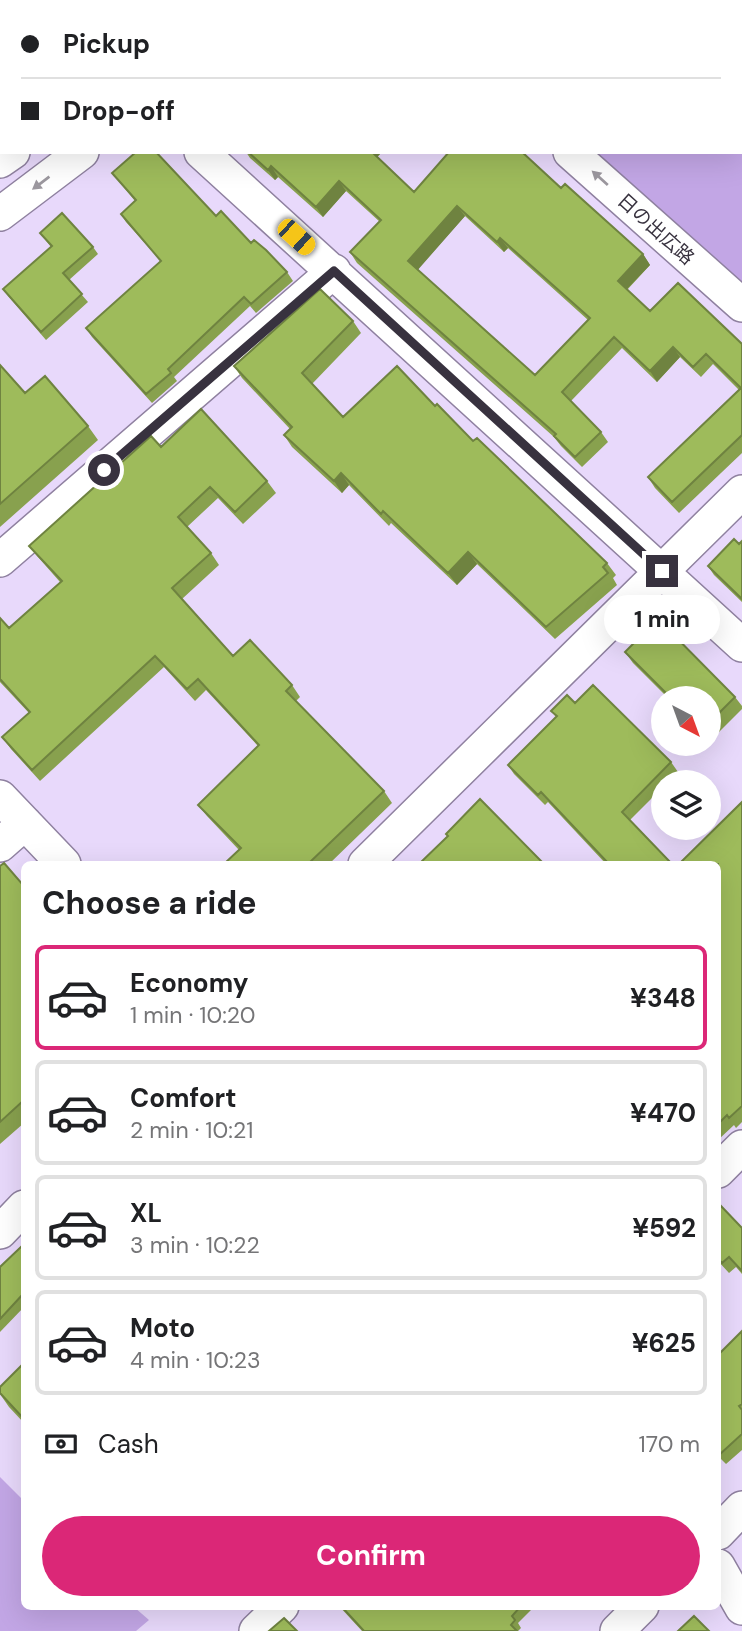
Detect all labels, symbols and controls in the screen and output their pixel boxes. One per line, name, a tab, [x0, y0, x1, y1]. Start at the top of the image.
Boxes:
text: Pickup	[63, 27, 150, 61]
text: Drop-off	[63, 94, 175, 128]
one-way arrow	[591, 171, 608, 186]
one-way arrow	[32, 176, 50, 190]
street label: 日の出広路	[612, 188, 700, 270]
car	[274, 215, 319, 259]
route start	[88, 454, 120, 486]
route end	[646, 555, 678, 587]
callout: 1 min	[604, 596, 720, 644]
text: 1 min	[634, 604, 690, 634]
north arrow	[651, 686, 721, 756]
map controls	[651, 686, 721, 840]
button: layers	[651, 770, 721, 840]
text: Choose a ride	[42, 882, 257, 924]
icon: car	[46, 966, 109, 1029]
text: Economy	[130, 966, 248, 1000]
text: ¥348	[630, 981, 696, 1015]
text: 1 min · 10:20	[130, 1000, 256, 1030]
icon: car	[46, 1081, 109, 1144]
text: Comfort	[130, 1081, 236, 1115]
text: ¥470	[630, 1096, 696, 1130]
text: 2 min · 10:21	[130, 1115, 253, 1145]
icon: car	[46, 1196, 109, 1259]
text: XL	[130, 1196, 162, 1230]
text: ¥592	[632, 1211, 696, 1245]
text: 3 min · 10:22	[130, 1230, 260, 1260]
icon: car	[46, 1311, 109, 1374]
text: Moto	[130, 1311, 195, 1345]
text: ¥625	[632, 1326, 696, 1360]
text: 4 min · 10:23	[130, 1345, 260, 1375]
icon: cash	[42, 1425, 80, 1463]
text: Cash	[98, 1427, 159, 1461]
text: 170 m	[639, 1429, 700, 1459]
button: Confirm	[42, 1516, 700, 1596]

